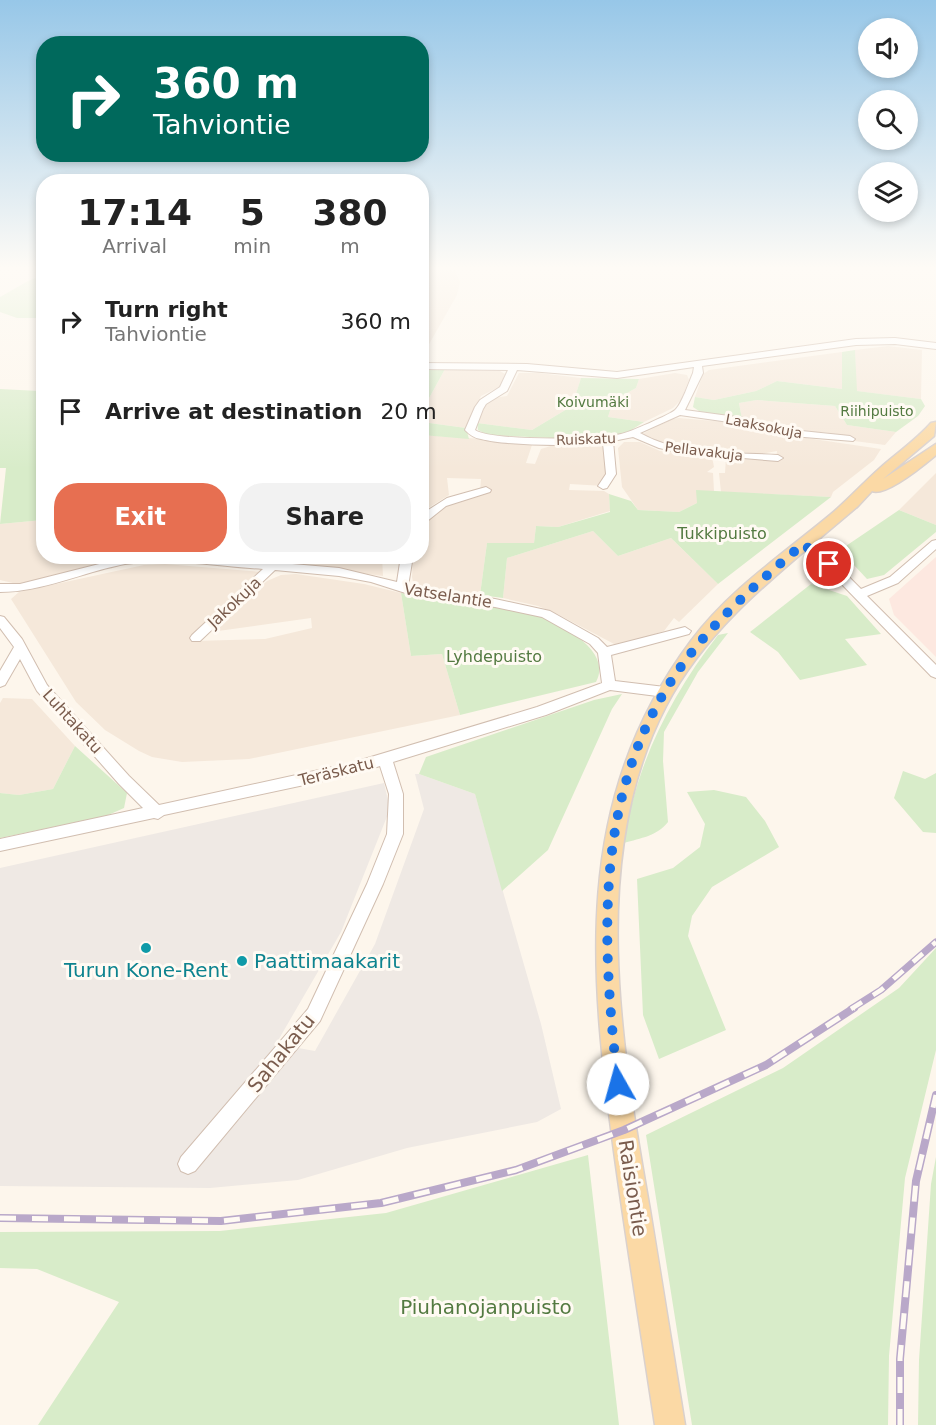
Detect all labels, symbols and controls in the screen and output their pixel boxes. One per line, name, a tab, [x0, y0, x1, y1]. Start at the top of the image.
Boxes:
map controls	[858, 18, 918, 222]
button: sound	[858, 18, 918, 78]
text: 360 m	[153, 59, 299, 108]
icon: right	[54, 60, 132, 138]
button: search	[858, 90, 918, 150]
text: Tahviontie	[153, 109, 291, 140]
button: layers	[858, 162, 918, 222]
text: 17:14	[77, 192, 192, 233]
text: 5	[240, 192, 265, 233]
text: 380	[312, 192, 388, 233]
text: Arrival	[102, 234, 167, 258]
text: min	[233, 234, 271, 258]
text: m	[340, 234, 360, 258]
text: Turn right	[105, 297, 228, 322]
icon: right	[54, 305, 87, 338]
text: 360 m	[341, 309, 411, 334]
text: Tahviontie	[105, 322, 207, 346]
park label: Koivumäki	[557, 394, 629, 410]
icon: arrive	[54, 395, 87, 428]
text: Arrive at destination	[105, 399, 362, 424]
text: 20 m	[380, 399, 437, 424]
park label: Riihipuisto	[840, 403, 914, 419]
street label: Laaksokuja	[724, 411, 804, 441]
street label: Ruiskatu	[556, 430, 616, 448]
street label: Pellavakuja	[664, 438, 744, 464]
button: Exit	[54, 483, 227, 552]
button: Share	[239, 483, 411, 552]
park label: Tukkipuisto	[676, 524, 767, 543]
pin	[803, 538, 854, 589]
icon: arrive	[812, 547, 845, 580]
street label: Jakokuja	[203, 573, 265, 633]
street label: Vatselantie	[403, 579, 493, 612]
park label: Lyhdepuisto	[446, 647, 542, 666]
street label: Luhtakatu	[39, 685, 107, 757]
street label: Teräskatu	[296, 753, 376, 790]
marker: Turun Kone-Rent	[139, 941, 153, 955]
place label: Paattimaakarit	[254, 949, 400, 973]
marker: Paattimaakarit	[235, 954, 249, 968]
place label: Turun Kone-Rent	[63, 958, 228, 982]
street label: Sahakatu	[242, 1009, 320, 1097]
position arrow	[586, 1052, 650, 1116]
street label: Raisiontie	[613, 1138, 653, 1238]
park label: Piuhanojanpuisto	[400, 1295, 572, 1319]

